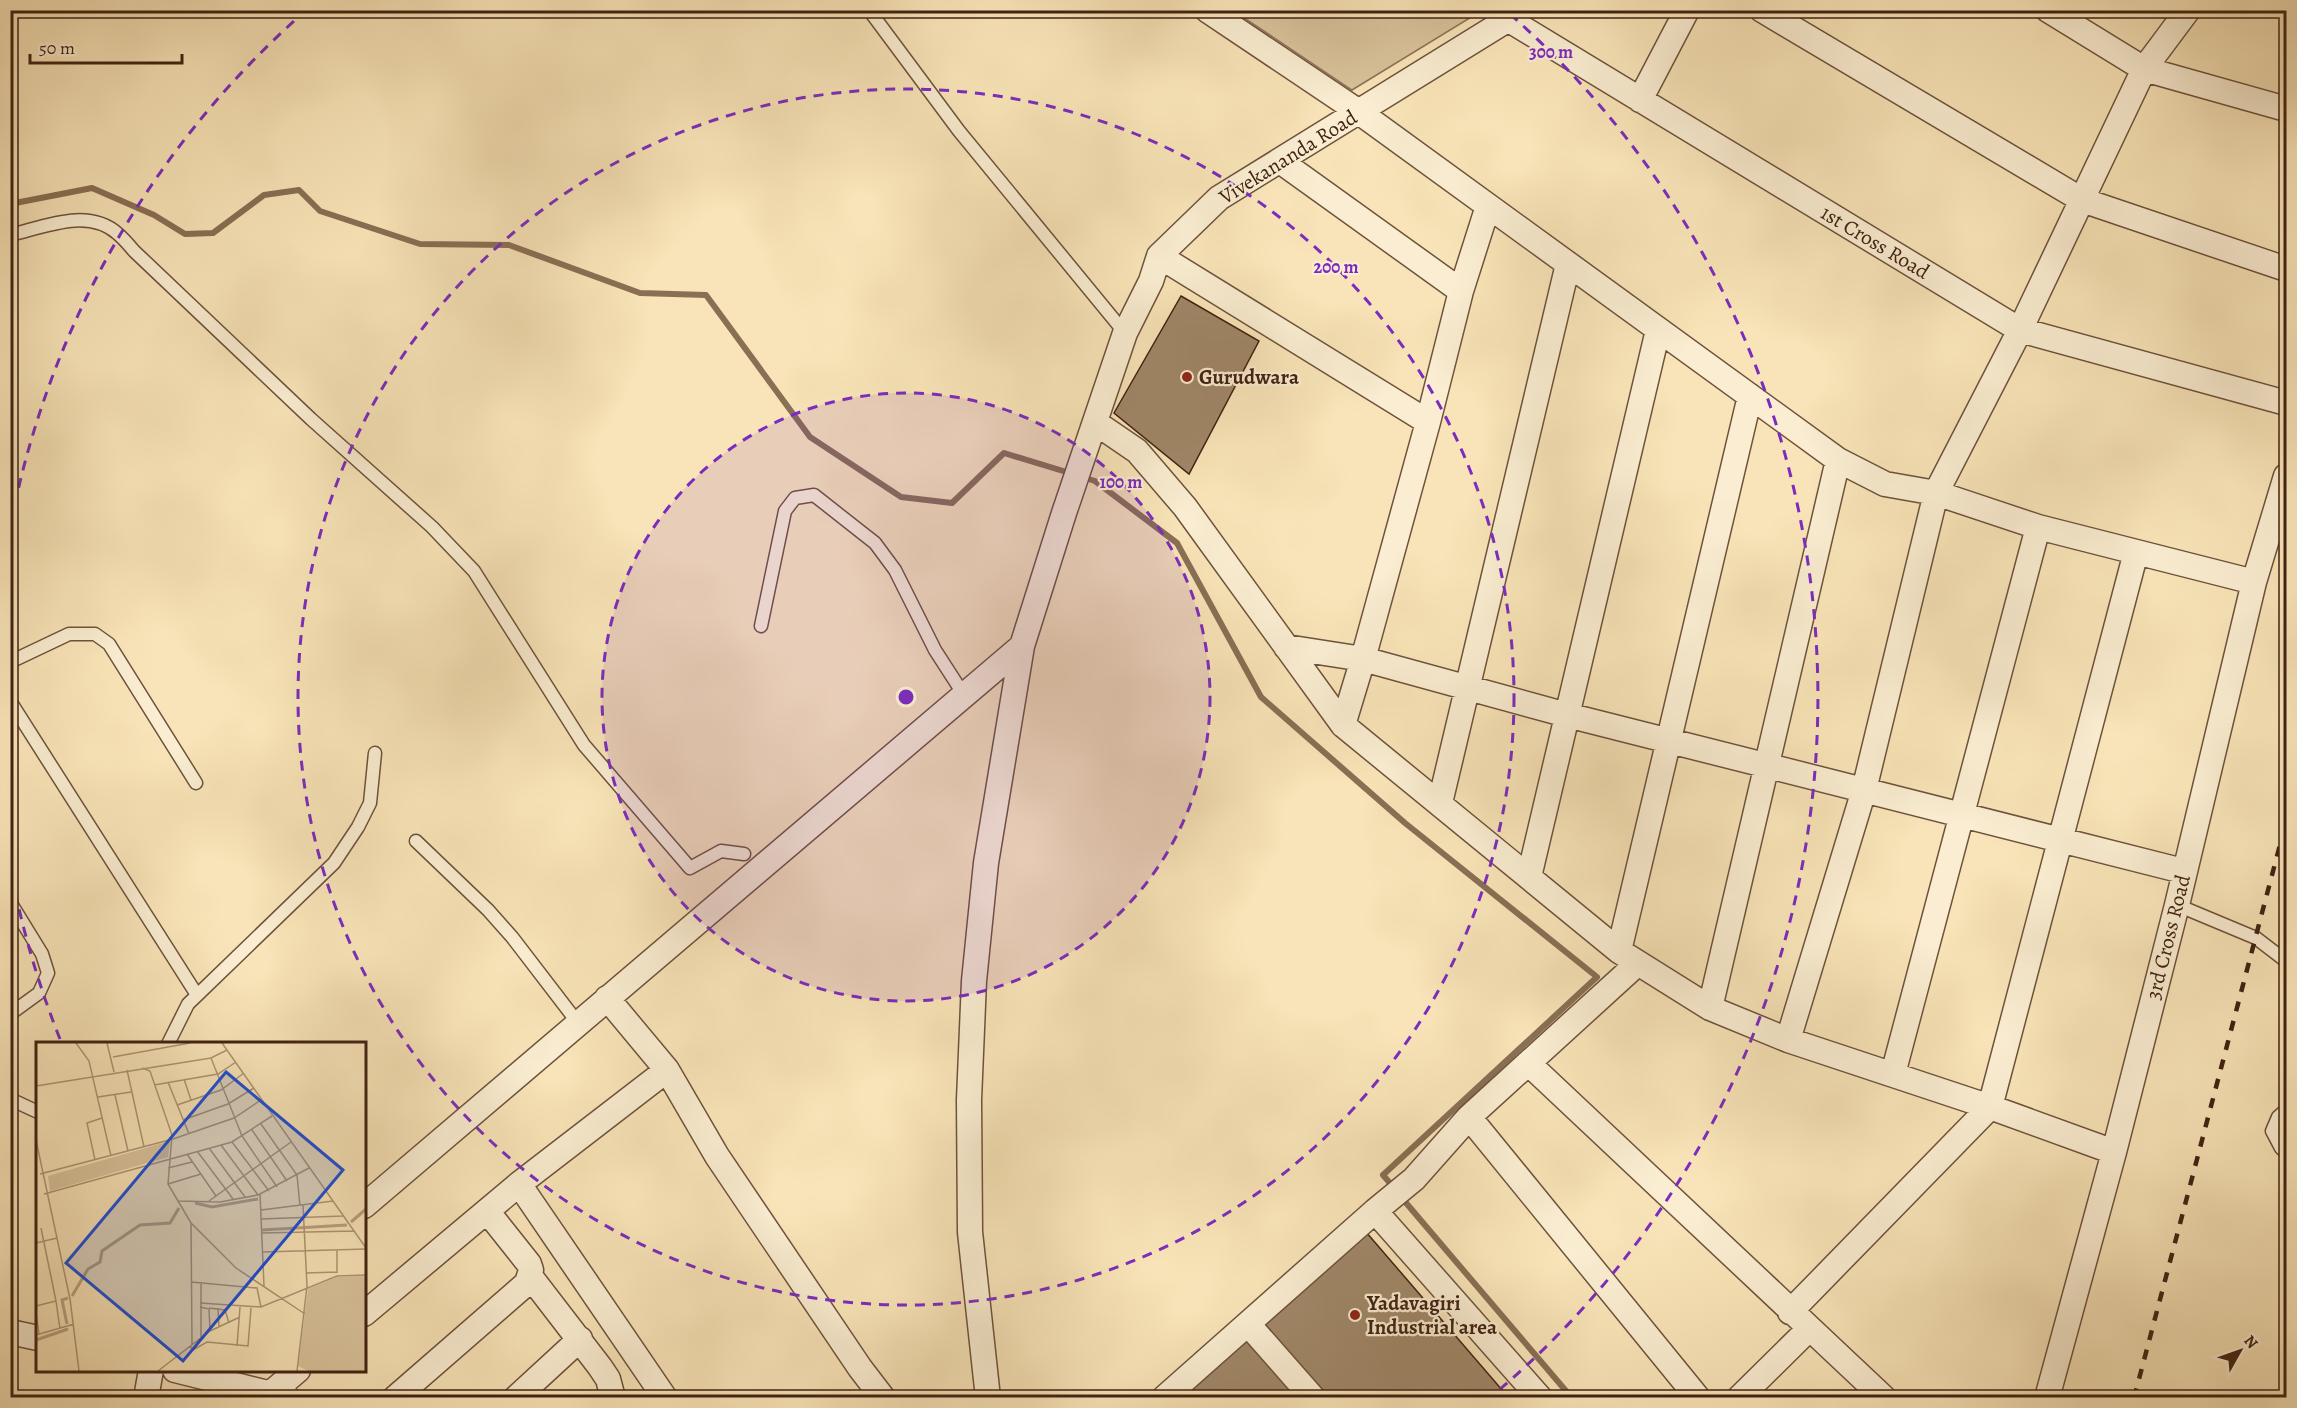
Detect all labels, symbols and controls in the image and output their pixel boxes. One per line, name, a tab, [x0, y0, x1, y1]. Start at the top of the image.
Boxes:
scale bar	[30, 27, 182, 65]
text: 50 m	[39, 36, 75, 60]
text: 300 m	[1529, 40, 1573, 64]
street label: Vivekananda Road	[1213, 103, 1363, 211]
street label: 1st Cross Road	[1815, 198, 1935, 286]
text: 200 m	[1313, 255, 1359, 279]
place label: Gurudwara	[1199, 363, 1300, 391]
marker: Gurudwara	[1180, 370, 1194, 384]
text: 100 m	[1100, 470, 1142, 494]
centre of rings	[896, 687, 916, 707]
street label: 3rd Cross Road	[2139, 871, 2197, 1002]
inset map	[36, 1042, 366, 1372]
place label: Yadavagiri Industrial area	[1366, 1289, 1498, 1341]
marker: Yadavagiri Industrial area	[1348, 1308, 1362, 1322]
north arrow	[2210, 1321, 2270, 1381]
text: N	[2239, 1330, 2263, 1354]

